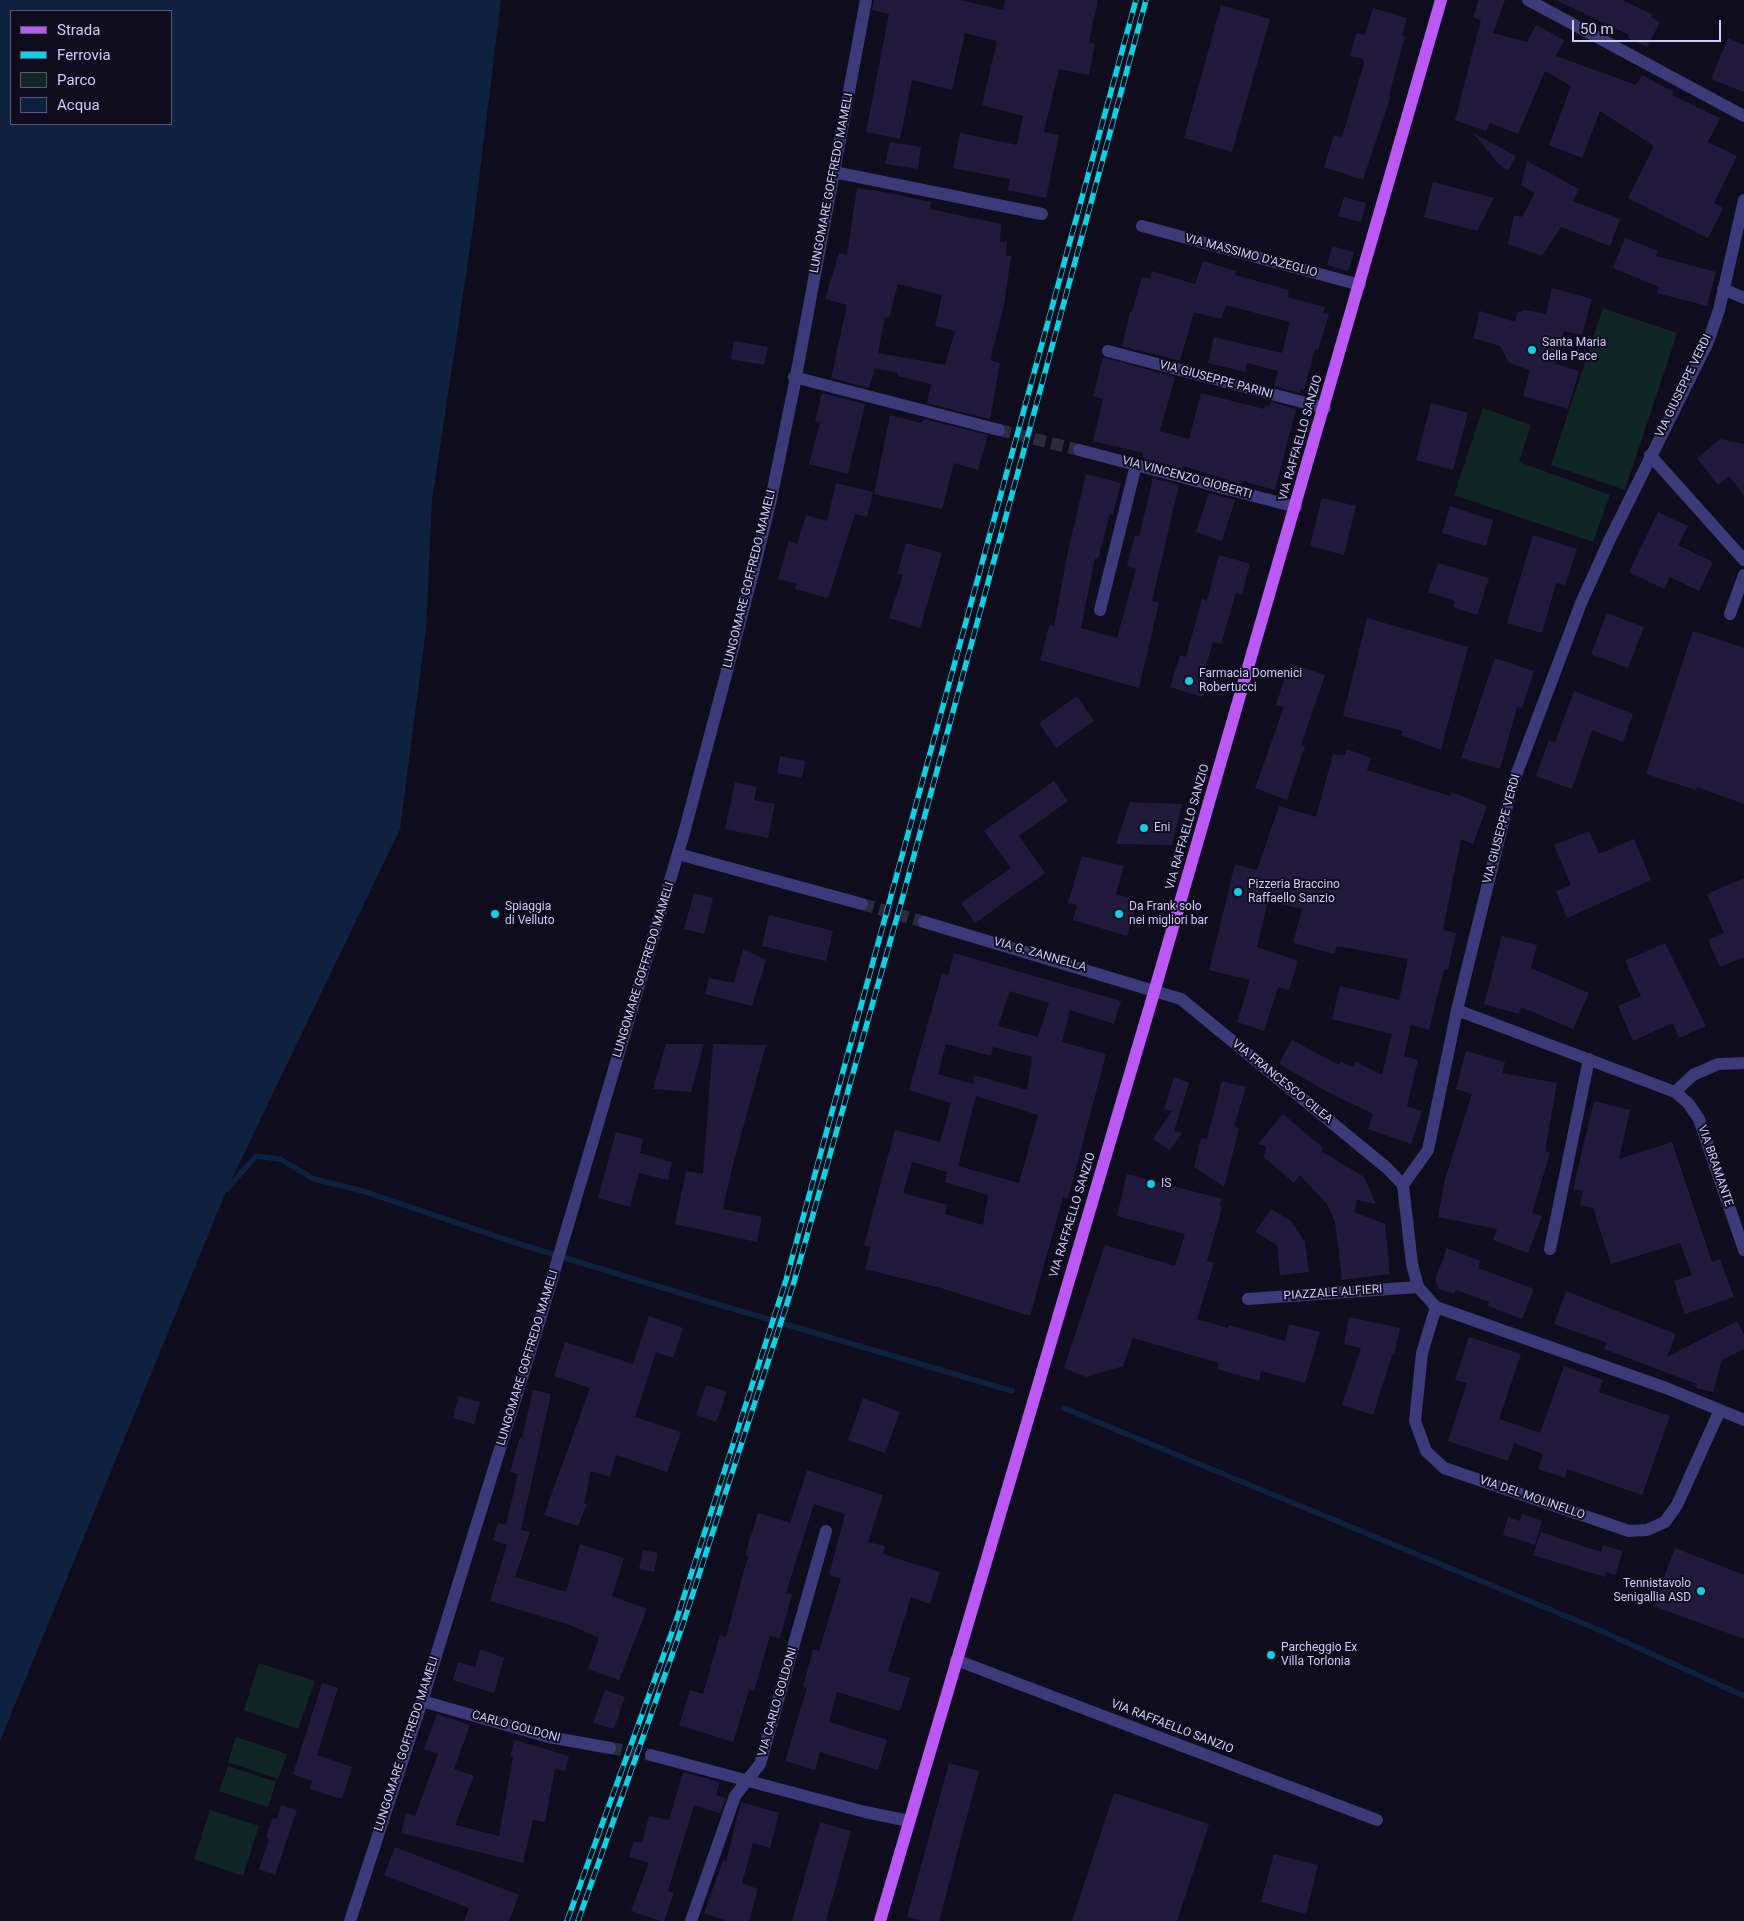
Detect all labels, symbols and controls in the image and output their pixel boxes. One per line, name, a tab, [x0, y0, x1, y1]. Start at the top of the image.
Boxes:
legend	[10, 10, 172, 125]
scale bar	[1574, 10, 1723, 42]
text: 50 m	[1580, 20, 1614, 38]
text: Strada	[57, 21, 100, 39]
text: Ferrovia	[57, 46, 111, 64]
text: Parco	[57, 71, 96, 89]
street label: LUNGOMARE GOFFREDO MAMELI	[807, 92, 857, 274]
text: Acqua	[57, 96, 100, 114]
street label: VIA MASSIMO D'AZEGLIO	[1183, 231, 1319, 281]
street label: VIA GIUSEPPE VERDI	[1653, 332, 1715, 440]
place label: Santa Maria della Pace	[1542, 336, 1606, 364]
marker: Santa Maria della Pace	[1526, 344, 1538, 356]
street label: VIA GIUSEPPE PARINI	[1158, 358, 1274, 402]
street label: VIA RAFFAELLO SANZIO	[1276, 374, 1326, 502]
street label: VIA VINCENZO GIOBERTI	[1120, 454, 1254, 502]
street label: LUNGOMARE GOFFREDO MAMELI	[721, 488, 779, 670]
place label: Farmacia Domenici Robertucci	[1199, 667, 1302, 695]
marker: Farmacia Domenici Robertucci	[1183, 675, 1195, 687]
street label: VIA RAFFAELLO SANZIO	[1163, 763, 1213, 891]
street label: VIA GIUSEPPE VERDI	[1480, 773, 1524, 885]
place label: Eni	[1154, 821, 1170, 835]
marker: Eni	[1138, 822, 1150, 834]
place label: Pizzeria Braccino Raffaello Sanzio	[1248, 878, 1340, 906]
street label: LUNGOMARE GOFFREDO MAMELI	[610, 880, 678, 1060]
marker: Pizzeria Braccino Raffaello Sanzio	[1232, 886, 1244, 898]
place label: Spiaggia di Velluto	[505, 900, 555, 928]
place label: Da Frank solo nei migliori bar	[1129, 900, 1208, 928]
marker: Spiaggia di Velluto	[489, 908, 501, 920]
marker: Da Frank solo nei migliori bar	[1113, 908, 1125, 920]
street label: VIA G. ZANNELLA	[992, 935, 1088, 975]
street label: VIA FRANCESCO CILEA	[1229, 1037, 1335, 1127]
street label: VIA BRAMANTE	[1694, 1123, 1736, 1209]
street label: VIA RAFFAELLO SANZIO	[1047, 1151, 1099, 1279]
place label: IS	[1161, 1177, 1171, 1191]
marker: IS	[1145, 1178, 1157, 1190]
street label: LUNGOMARE GOFFREDO MAMELI	[494, 1268, 562, 1448]
street label: PIAZZALE ALFIERI	[1283, 1282, 1383, 1304]
street label: VIA DEL MOLINELLO	[1477, 1473, 1587, 1523]
place label: Tennistavolo Senigallia ASD	[1614, 1577, 1691, 1605]
marker: Tennistavolo Senigallia ASD	[1695, 1585, 1707, 1597]
place label: Parcheggio Ex Villa Torlonia	[1281, 1641, 1357, 1669]
street label: VIA CARLO GOLDONI	[756, 1646, 800, 1758]
marker: Parcheggio Ex Villa Torlonia	[1265, 1649, 1277, 1661]
street label: LUNGOMARE GOFFREDO MAMELI	[372, 1655, 442, 1833]
street label: VIA RAFFAELLO SANZIO	[1109, 1697, 1235, 1757]
street label: CARLO GOLDONI	[470, 1708, 562, 1746]

